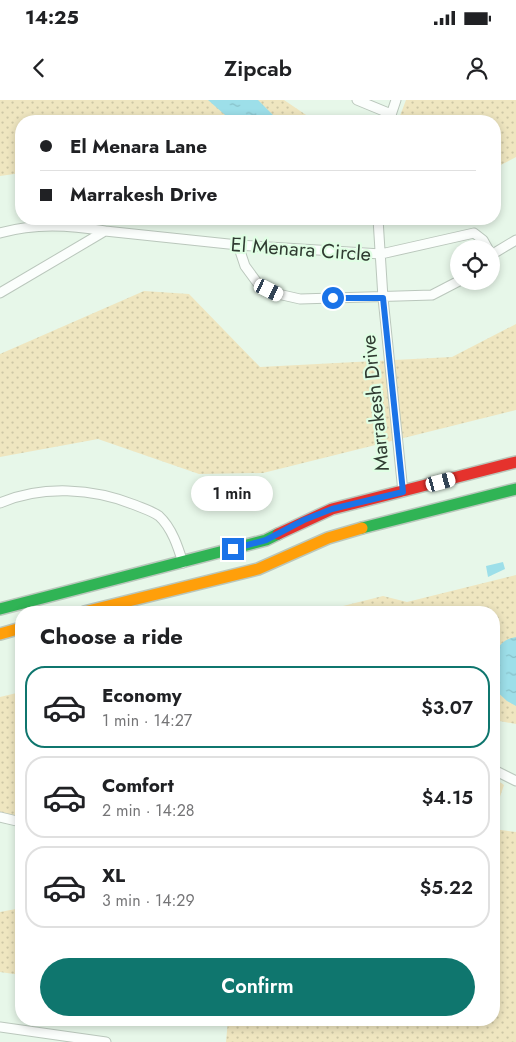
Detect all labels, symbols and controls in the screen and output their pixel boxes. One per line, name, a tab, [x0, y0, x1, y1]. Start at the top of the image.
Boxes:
text: 14:25	[25, 4, 79, 31]
text: Zipcab	[224, 52, 292, 84]
icon: back	[25, 54, 53, 82]
icon: person	[463, 54, 491, 82]
text: El Menara Lane	[70, 133, 207, 160]
text: Marrakesh Drive	[70, 181, 217, 208]
street label: El Menara Circle	[230, 230, 372, 269]
map controls	[450, 240, 500, 290]
button: locate	[450, 240, 500, 290]
car	[252, 277, 285, 303]
route start	[322, 287, 344, 309]
street label: Marrakesh Drive	[354, 333, 397, 473]
car	[424, 471, 457, 493]
callout: 1 min	[192, 476, 274, 512]
text: 1 min	[213, 482, 251, 505]
route end	[222, 538, 244, 560]
text: Choose a ride	[40, 620, 183, 652]
text: Economy	[102, 682, 182, 709]
icon: car	[42, 685, 87, 730]
text: $3.07	[421, 694, 473, 721]
text: 1 min · 14:27	[102, 709, 192, 732]
text: Comfort	[102, 772, 174, 799]
icon: car	[42, 775, 87, 820]
text: $4.15	[422, 784, 473, 811]
text: 2 min · 14:28	[102, 799, 195, 822]
text: XL	[102, 862, 125, 889]
icon: car	[42, 865, 87, 910]
text: $5.22	[420, 874, 473, 901]
text: 3 min · 14:29	[102, 889, 195, 912]
button: Confirm	[40, 958, 475, 1016]

